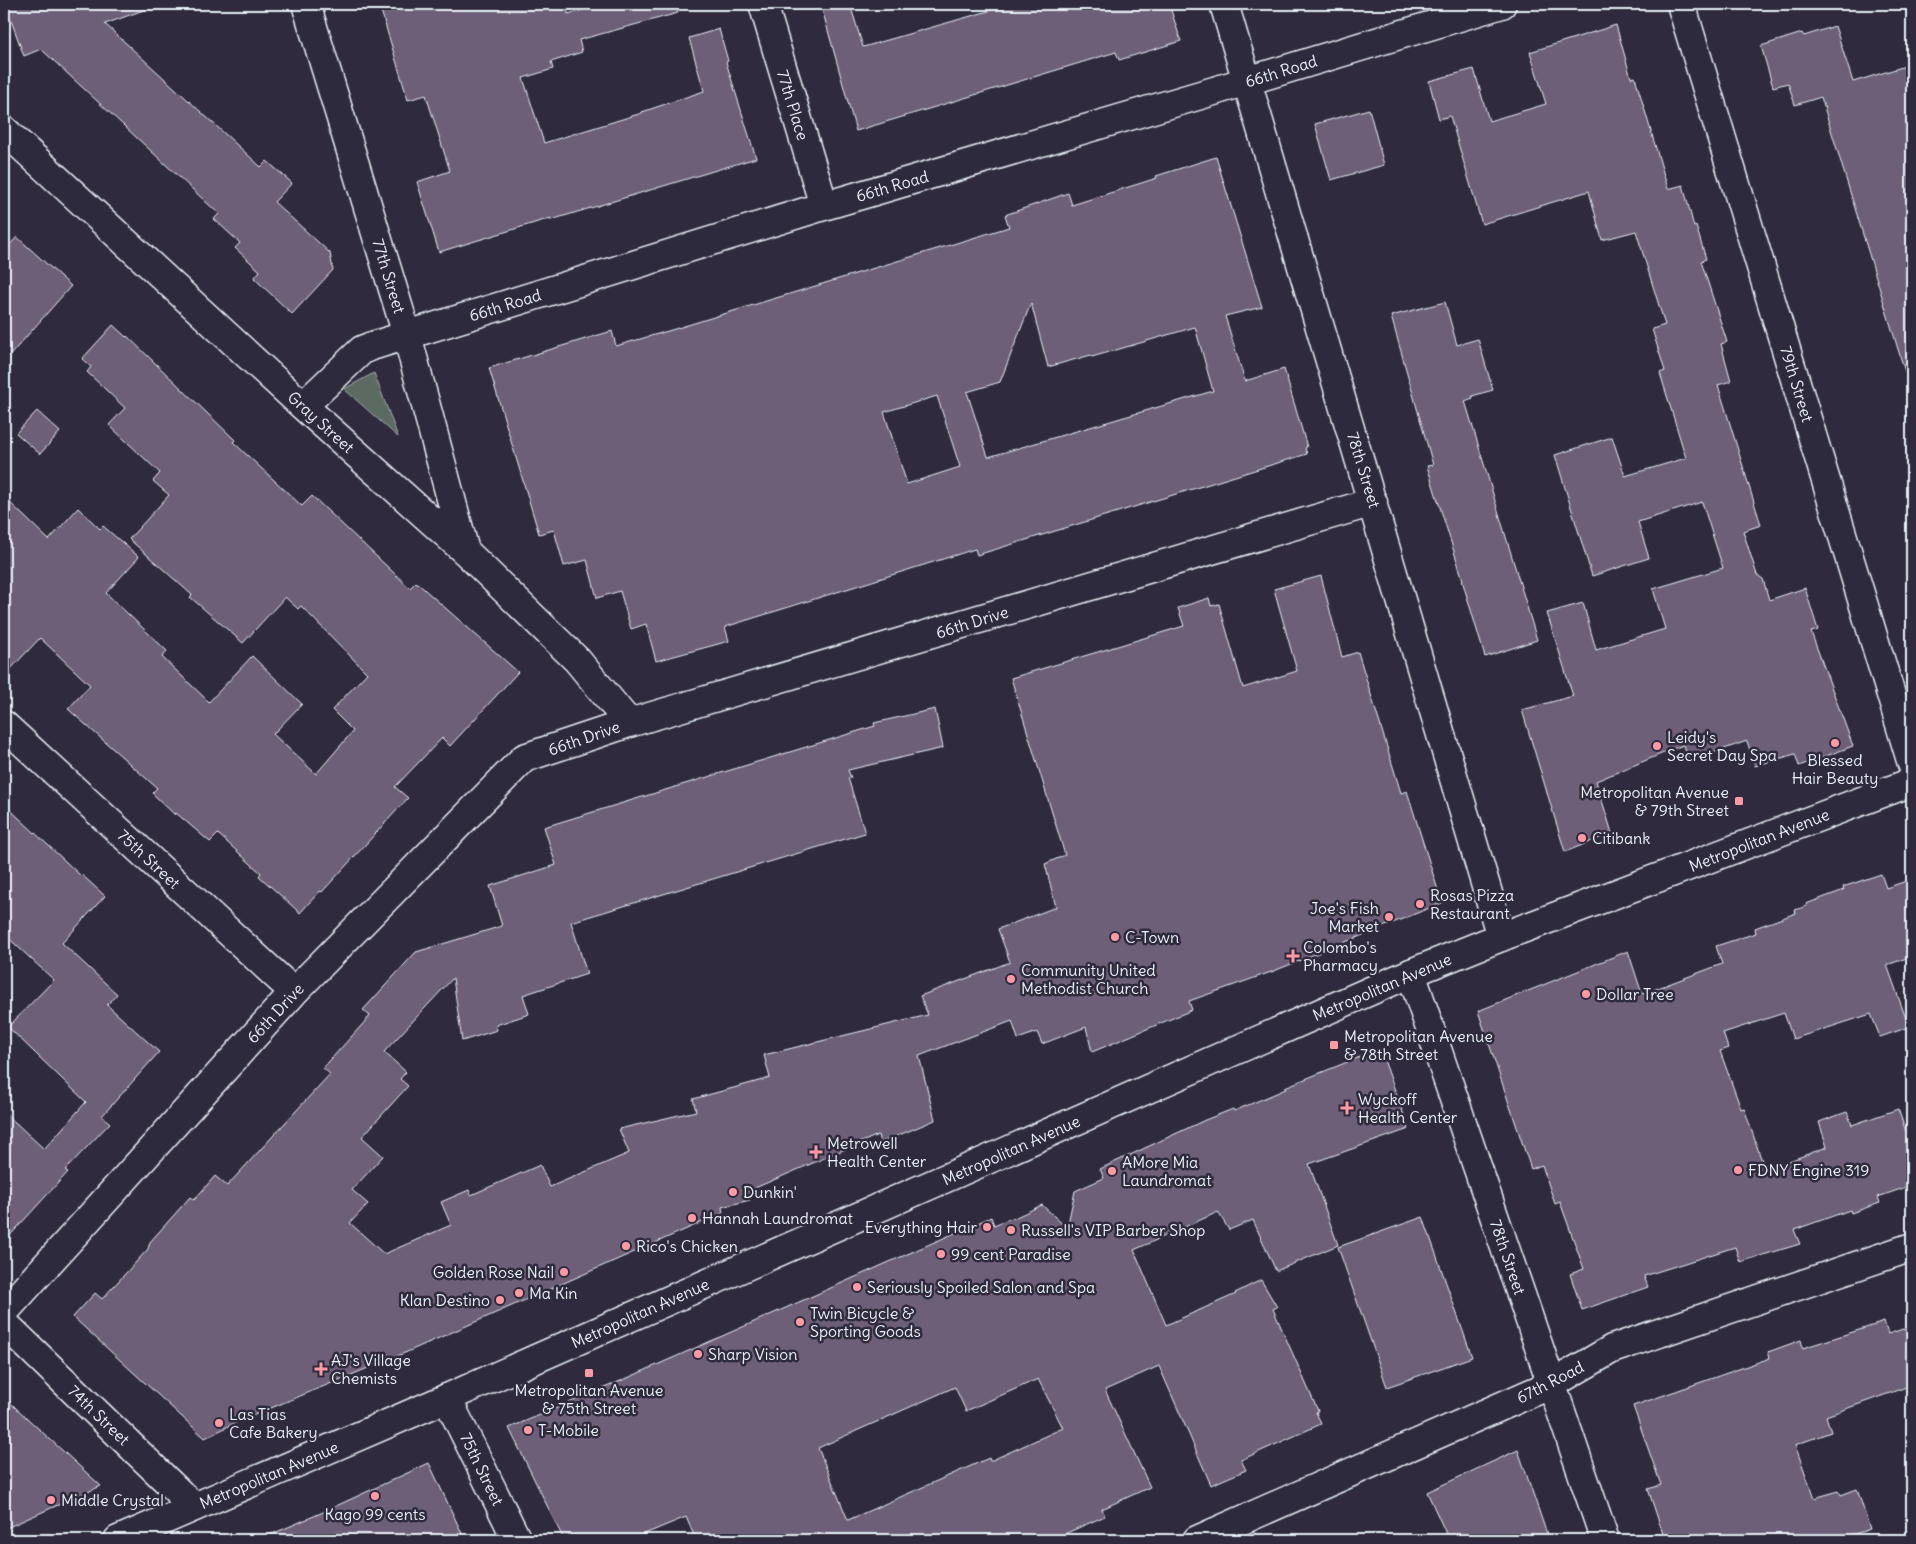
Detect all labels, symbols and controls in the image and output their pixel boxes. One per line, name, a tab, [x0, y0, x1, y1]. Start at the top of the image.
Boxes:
street label: 66th Road	[1242, 51, 1320, 91]
street label: 77th Place	[773, 67, 813, 143]
street label: 66th Road	[853, 166, 931, 206]
street label: 77th Street	[368, 236, 410, 316]
street label: 66th Road	[466, 285, 544, 325]
street label: 79th Street	[1776, 344, 1818, 425]
street label: Gray Street	[284, 387, 359, 457]
street label: 78th Street	[1343, 430, 1385, 511]
street label: 66th Drive	[933, 602, 1011, 642]
street label: 66th Drive	[545, 716, 623, 760]
place label: Leidy's Secret Day Spa	[1667, 727, 1777, 765]
marker: Blessed Hair Beauty	[1829, 737, 1841, 749]
marker: Leidy's Secret Day Spa	[1651, 740, 1663, 752]
place label: Blessed Hair Beauty	[1792, 750, 1878, 788]
place label: Metropolitan Avenue & 79th Street	[1580, 782, 1730, 820]
marker: Metropolitan Avenue & 79th Street	[1733, 795, 1745, 807]
street label: Metropolitan Avenue	[1686, 804, 1832, 876]
street label: 75th Street	[114, 825, 185, 893]
place label: Citibank	[1592, 828, 1650, 848]
marker: Citibank	[1576, 832, 1588, 844]
place label: Rosas Pizza Restaurant	[1430, 885, 1514, 923]
place label: Joe's Fish Market	[1310, 898, 1380, 936]
marker: Rosas Pizza Restaurant	[1414, 898, 1426, 910]
marker: Joe's Fish Market	[1383, 911, 1395, 923]
place label: C-Town	[1125, 927, 1179, 947]
marker: C-Town	[1109, 931, 1121, 943]
place label: Colombo's Pharmacy	[1303, 937, 1378, 975]
street label: Metropolitan Avenue	[1310, 949, 1454, 1025]
marker: Colombo's Pharmacy	[1287, 950, 1299, 962]
place label: Community United Methodist Church	[1021, 960, 1156, 998]
marker: Community United Methodist Church	[1005, 973, 1017, 985]
street label: 66th Drive	[242, 979, 308, 1047]
place label: Dollar Tree	[1596, 984, 1674, 1004]
marker: Dollar Tree	[1580, 988, 1592, 1000]
place label: Metropolitan Avenue & 78th Street	[1344, 1026, 1493, 1064]
marker: Metropolitan Avenue & 78th Street	[1328, 1039, 1340, 1051]
place label: Wyckoff Health Center	[1358, 1089, 1458, 1127]
marker: Wyckoff Health Center	[1340, 1101, 1354, 1115]
street label: Metropolitan Avenue	[939, 1111, 1083, 1189]
place label: Metrowell Health Center	[827, 1133, 927, 1171]
marker: Metrowell Health Center	[809, 1145, 823, 1159]
place label: AMore Mia Laundromat	[1122, 1152, 1212, 1190]
place label: FDNY Engine 319	[1748, 1160, 1869, 1180]
marker: FDNY Engine 319	[1732, 1164, 1744, 1176]
marker: AMore Mia Laundromat	[1106, 1165, 1118, 1177]
place label: Dunkin'	[743, 1182, 797, 1202]
marker: Dunkin'	[727, 1186, 739, 1198]
place label: Hannah Laundromat	[702, 1208, 854, 1228]
marker: Hannah Laundromat	[686, 1212, 698, 1224]
place label: Everything Hair	[865, 1217, 977, 1237]
street label: 78th Street	[1486, 1217, 1530, 1298]
place label: Russell's VIP Barber Shop	[1021, 1220, 1205, 1240]
marker: Everything Hair	[981, 1221, 993, 1233]
marker: Russell's VIP Barber Shop	[1005, 1224, 1017, 1236]
place label: Rico's Chicken	[636, 1236, 738, 1256]
marker: Rico's Chicken	[620, 1240, 632, 1252]
place label: 99 cent Paradise	[951, 1244, 1071, 1264]
marker: 99 cent Paradise	[935, 1248, 947, 1260]
place label: Golden Rose Nail	[433, 1262, 554, 1282]
marker: Golden Rose Nail	[558, 1266, 570, 1278]
street label: Metropolitan Avenue	[568, 1274, 712, 1352]
place label: Seriously Spoiled Salon and Spa	[867, 1277, 1095, 1297]
marker: Seriously Spoiled Salon and Spa	[851, 1281, 863, 1293]
place label: Ma Kin	[529, 1283, 578, 1303]
marker: Ma Kin	[513, 1287, 525, 1299]
place label: Klan Destino	[400, 1290, 490, 1310]
marker: Klan Destino	[494, 1294, 506, 1306]
place label: Twin Bicycle & Sporting Goods	[810, 1303, 921, 1341]
marker: Twin Bicycle & Sporting Goods	[794, 1316, 806, 1328]
place label: Sharp Vision	[708, 1344, 797, 1364]
marker: Sharp Vision	[692, 1348, 704, 1360]
place label: AJ's Village Chemists	[331, 1350, 411, 1388]
street label: 67th Road	[1513, 1357, 1587, 1407]
marker: AJ's Village Chemists	[315, 1363, 327, 1375]
marker: Metropolitan Avenue & 75th Street	[583, 1367, 595, 1379]
place label: Metropolitan Avenue & 75th Street	[515, 1380, 663, 1418]
street label: 74th Street	[64, 1381, 134, 1450]
place label: Las Tias Cafe Bakery	[229, 1404, 318, 1442]
marker: Las Tias Cafe Bakery	[213, 1417, 225, 1429]
place label: T-Mobile	[538, 1420, 599, 1440]
marker: T-Mobile	[522, 1424, 534, 1436]
street label: 75th Street	[456, 1429, 508, 1509]
street label: Metropolitan Avenue	[197, 1437, 341, 1513]
place label: Middle Crystal	[61, 1490, 164, 1510]
marker: Kago 99 cents	[369, 1490, 381, 1502]
marker: Middle Crystal	[45, 1494, 57, 1506]
place label: Kago 99 cents	[324, 1504, 426, 1524]

